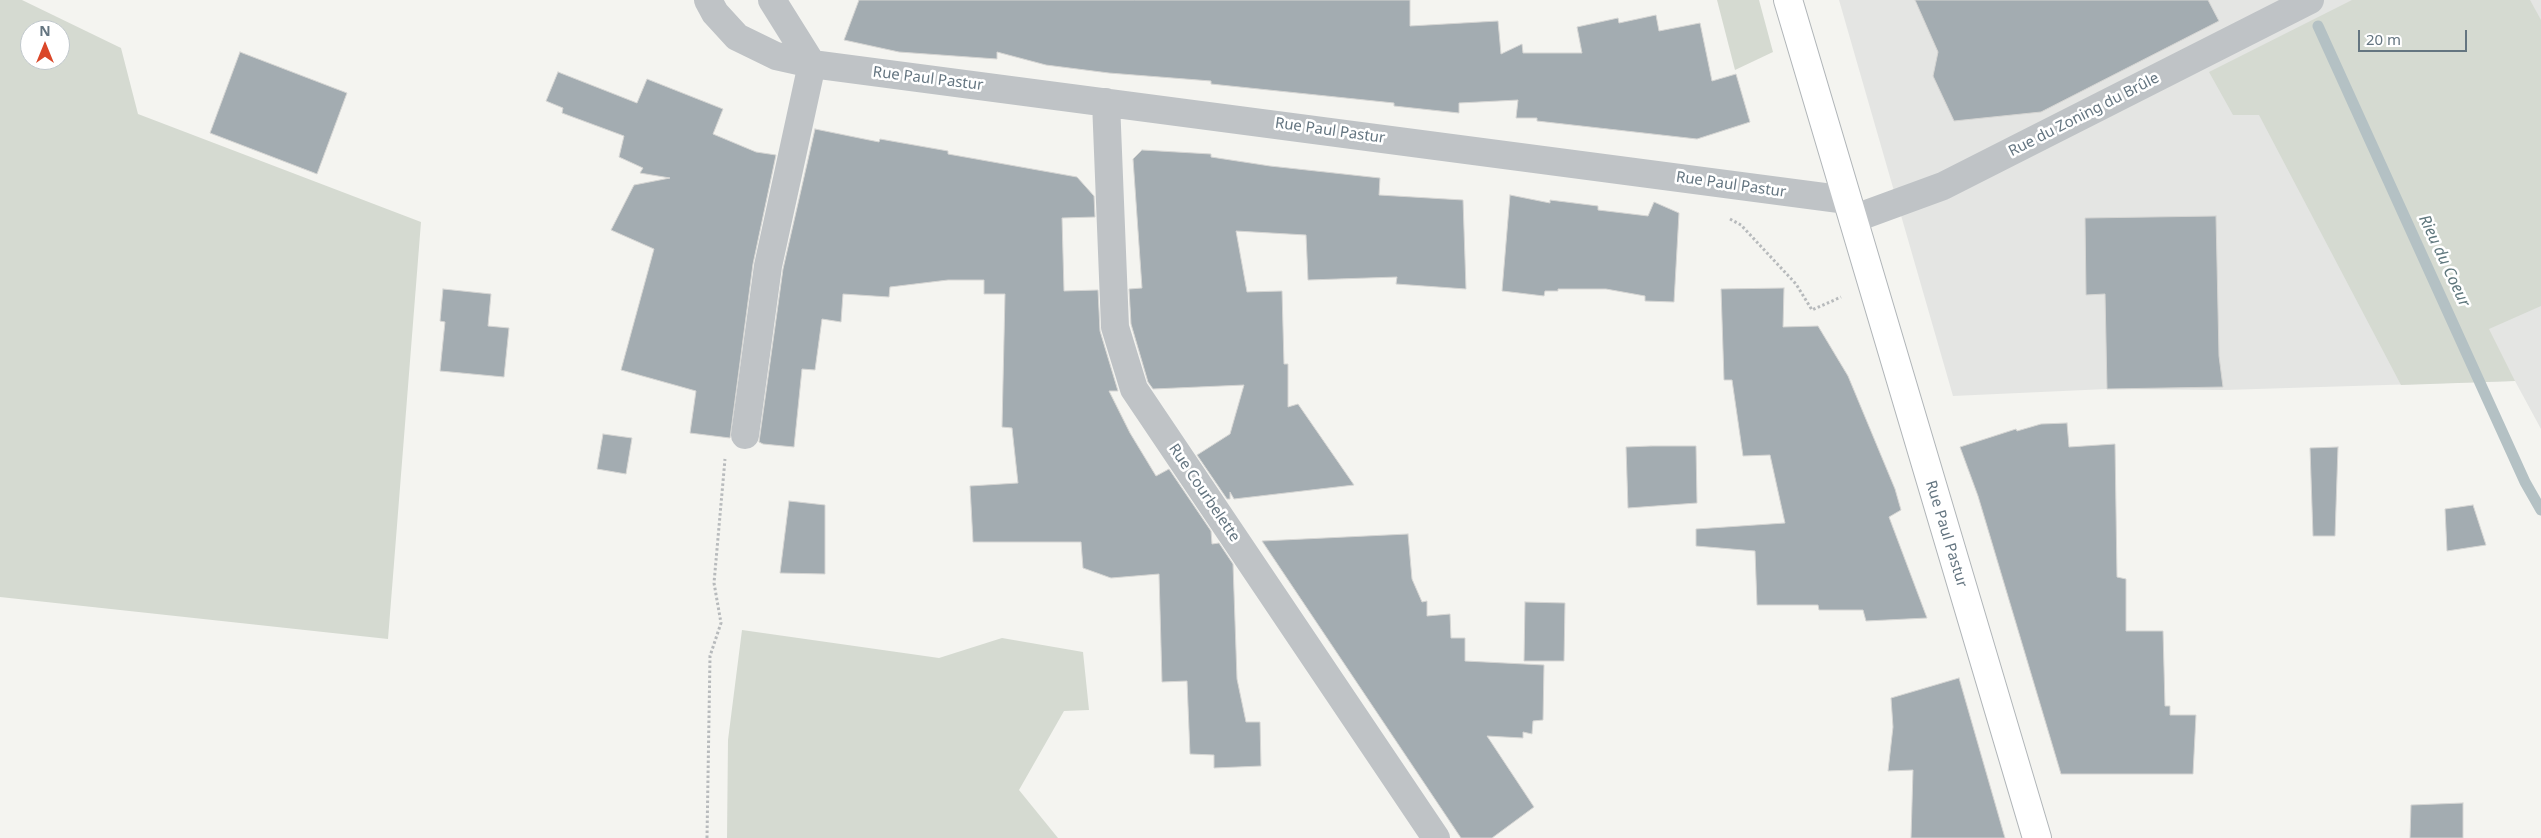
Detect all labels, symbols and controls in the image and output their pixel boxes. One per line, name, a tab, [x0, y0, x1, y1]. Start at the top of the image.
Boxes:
north arrow	[20, 20, 70, 70]
scale bar	[2361, 20, 2470, 52]
text: N	[39, 21, 51, 40]
text: 20 m	[2366, 29, 2401, 49]
street label: Rue Paul Pastur	[872, 63, 984, 95]
street label: Rue du Zoning du Brûle	[2006, 69, 2162, 161]
street label: Rue Paul Pastur	[1274, 114, 1386, 148]
street label: Rue Paul Pastur	[1675, 168, 1787, 202]
water label: Rieu du Coeur	[2414, 212, 2474, 310]
street label: Rue Courbelette	[1165, 441, 1243, 545]
street label: Rue Paul Pastur	[1921, 478, 1971, 590]

